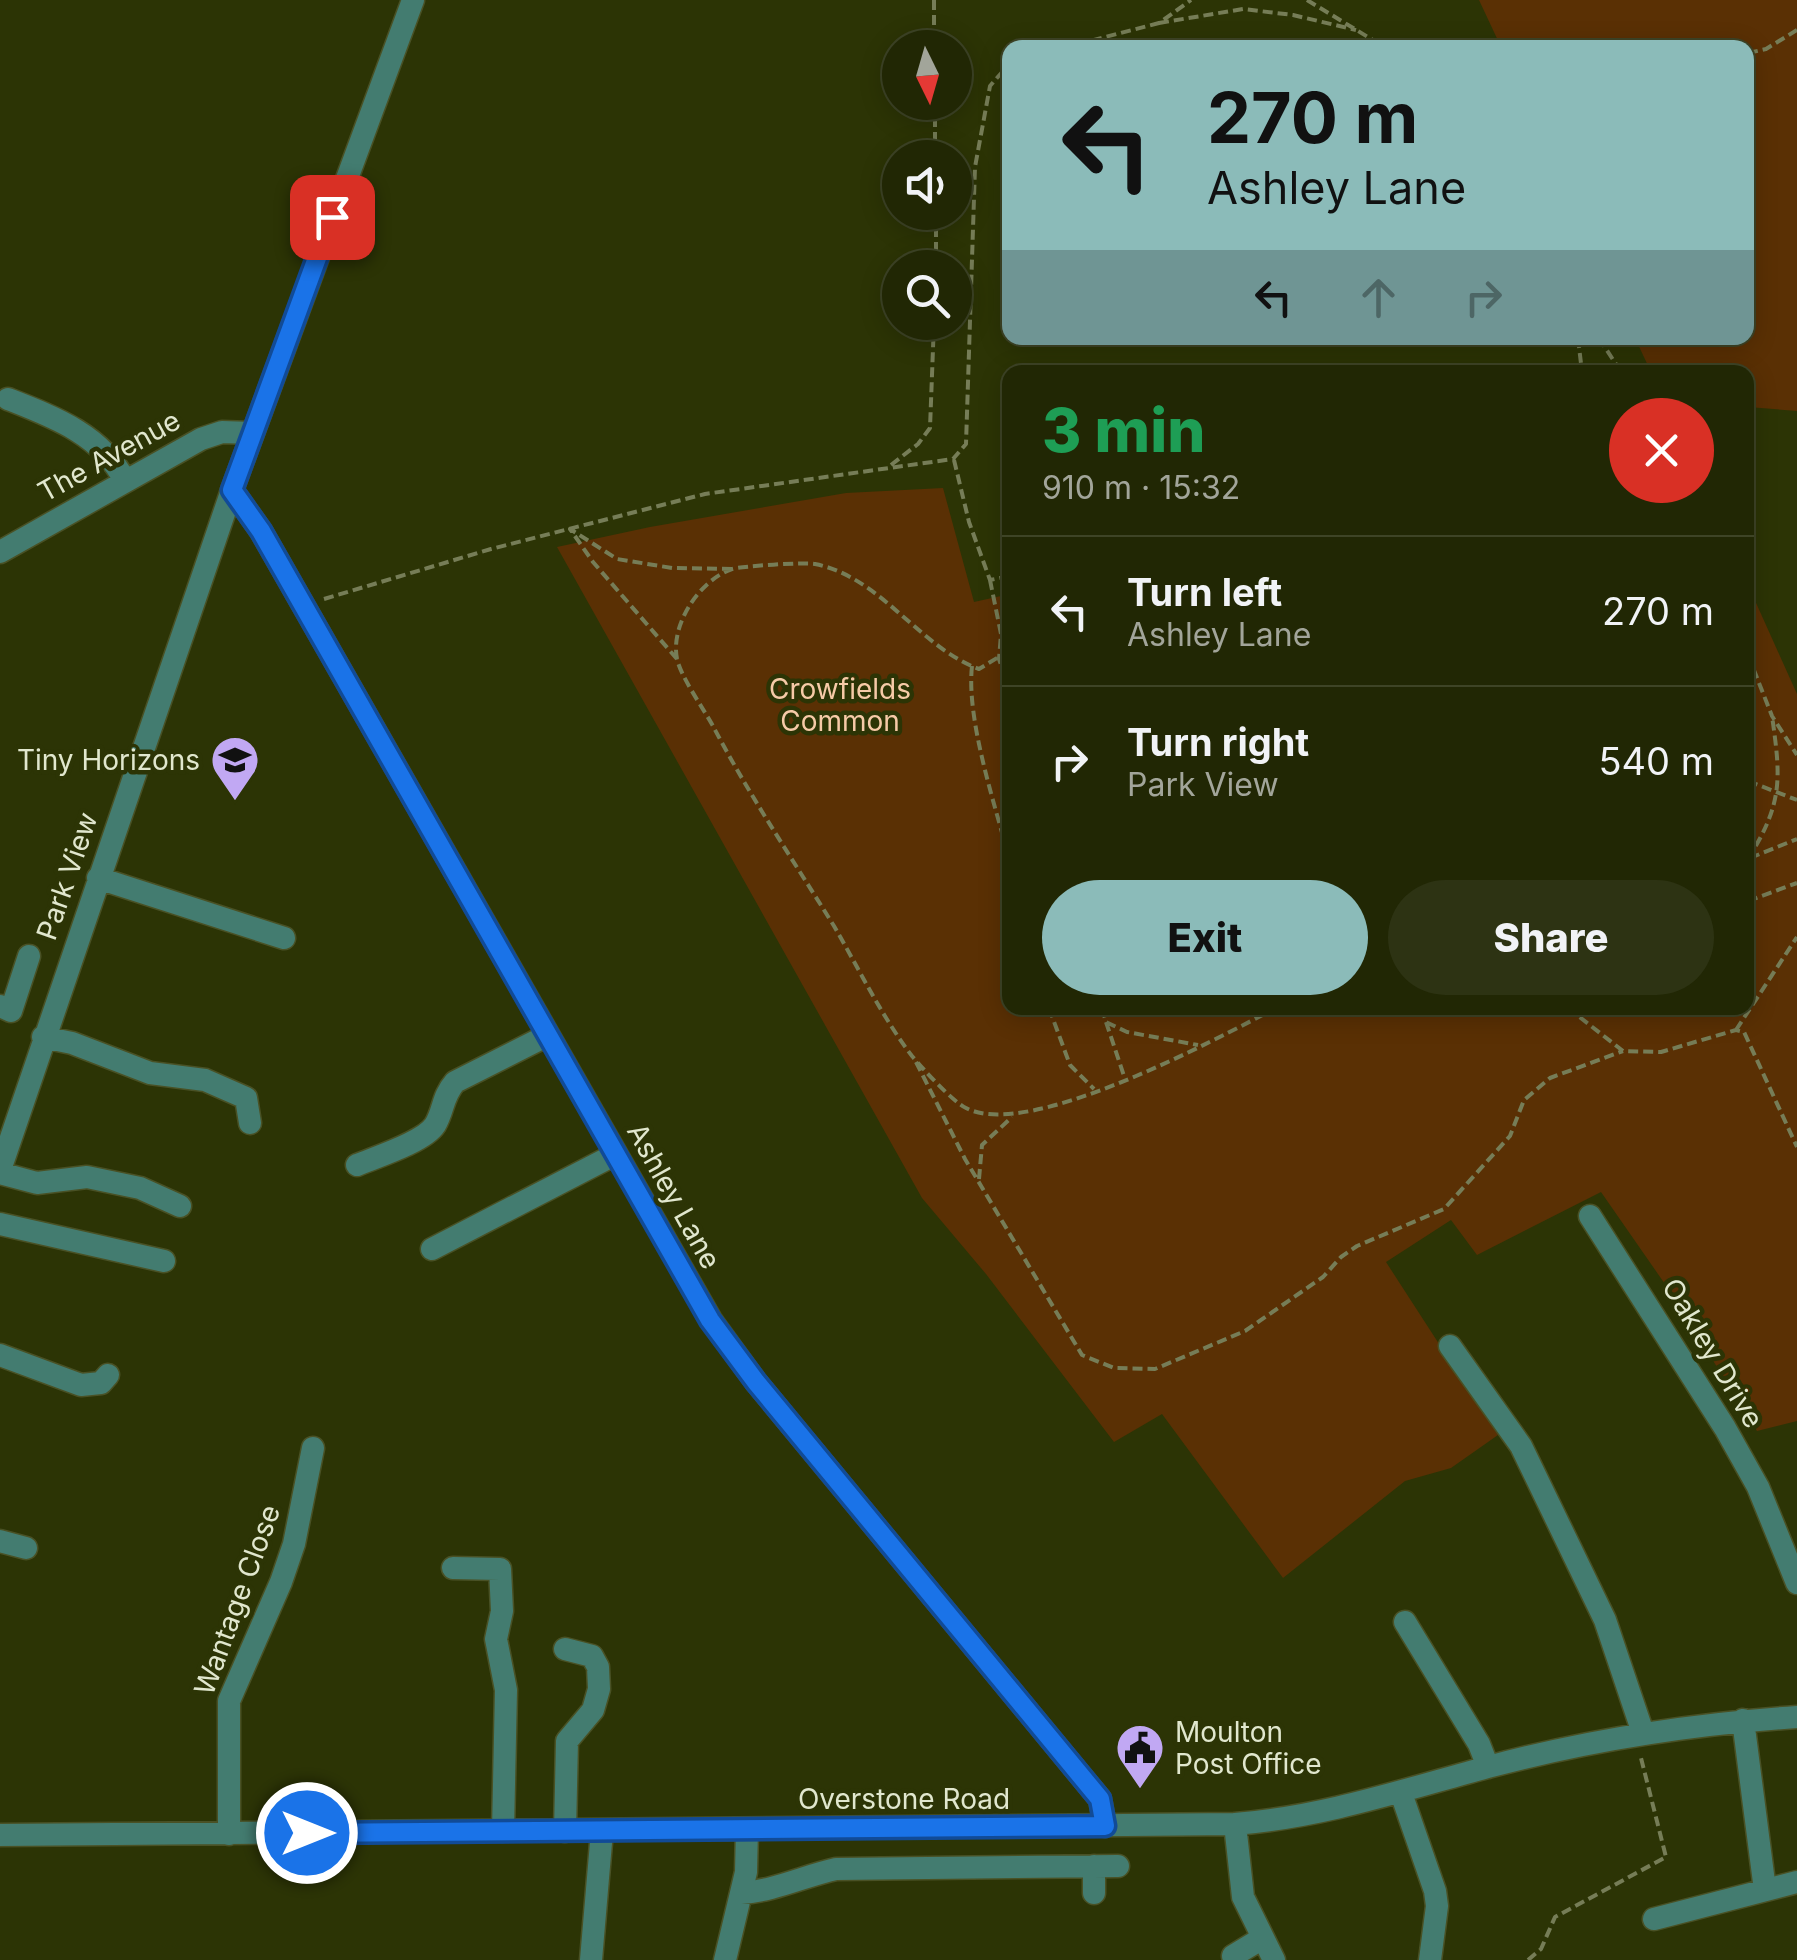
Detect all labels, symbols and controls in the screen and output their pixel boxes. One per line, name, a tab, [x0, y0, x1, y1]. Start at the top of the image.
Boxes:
north arrow	[882, 30, 972, 120]
map controls	[882, 30, 972, 340]
text: 270 m	[1207, 75, 1418, 160]
icon: left	[1042, 80, 1172, 210]
button: sound	[882, 140, 972, 230]
text: Ashley Lane	[1207, 160, 1466, 215]
pin	[290, 175, 375, 260]
icon: arrive	[305, 190, 360, 245]
button: search	[882, 250, 972, 340]
icon: left	[1246, 270, 1301, 325]
icon: ahead	[1351, 270, 1406, 325]
icon: right	[1456, 270, 1511, 325]
text: 3 min	[1042, 394, 1205, 466]
button: close	[1609, 398, 1714, 503]
street label: The Avenue	[32, 403, 186, 509]
text: 910 m · 15:32	[1042, 468, 1240, 507]
text: Turn left	[1127, 569, 1282, 615]
icon: left	[1042, 584, 1097, 639]
text: 270 m	[1602, 588, 1714, 634]
text: Ashley Lane	[1127, 615, 1311, 654]
park label: Crowfields Common	[769, 672, 911, 738]
text: Turn right	[1127, 719, 1309, 765]
school or university icon: Tiny Horizons	[209, 734, 261, 802]
icon: right	[1042, 734, 1097, 789]
text: 540 m	[1598, 738, 1714, 784]
place label: Tiny Horizons	[17, 743, 200, 777]
text: Park View	[1127, 765, 1279, 804]
street label: Park View	[29, 808, 105, 944]
button: Exit	[1042, 880, 1368, 995]
button: Share	[1388, 880, 1714, 995]
street label: Ashley Lane	[620, 1117, 728, 1275]
street label: Oakley Drive	[1655, 1272, 1771, 1434]
street label: Wantage Close	[187, 1500, 287, 1700]
place label: Moulton Post Office	[1175, 1715, 1321, 1781]
public building icon: Moulton Post Office	[1114, 1722, 1166, 1790]
position arrow	[255, 1781, 359, 1885]
street label: Overstone Road	[798, 1782, 1010, 1816]

